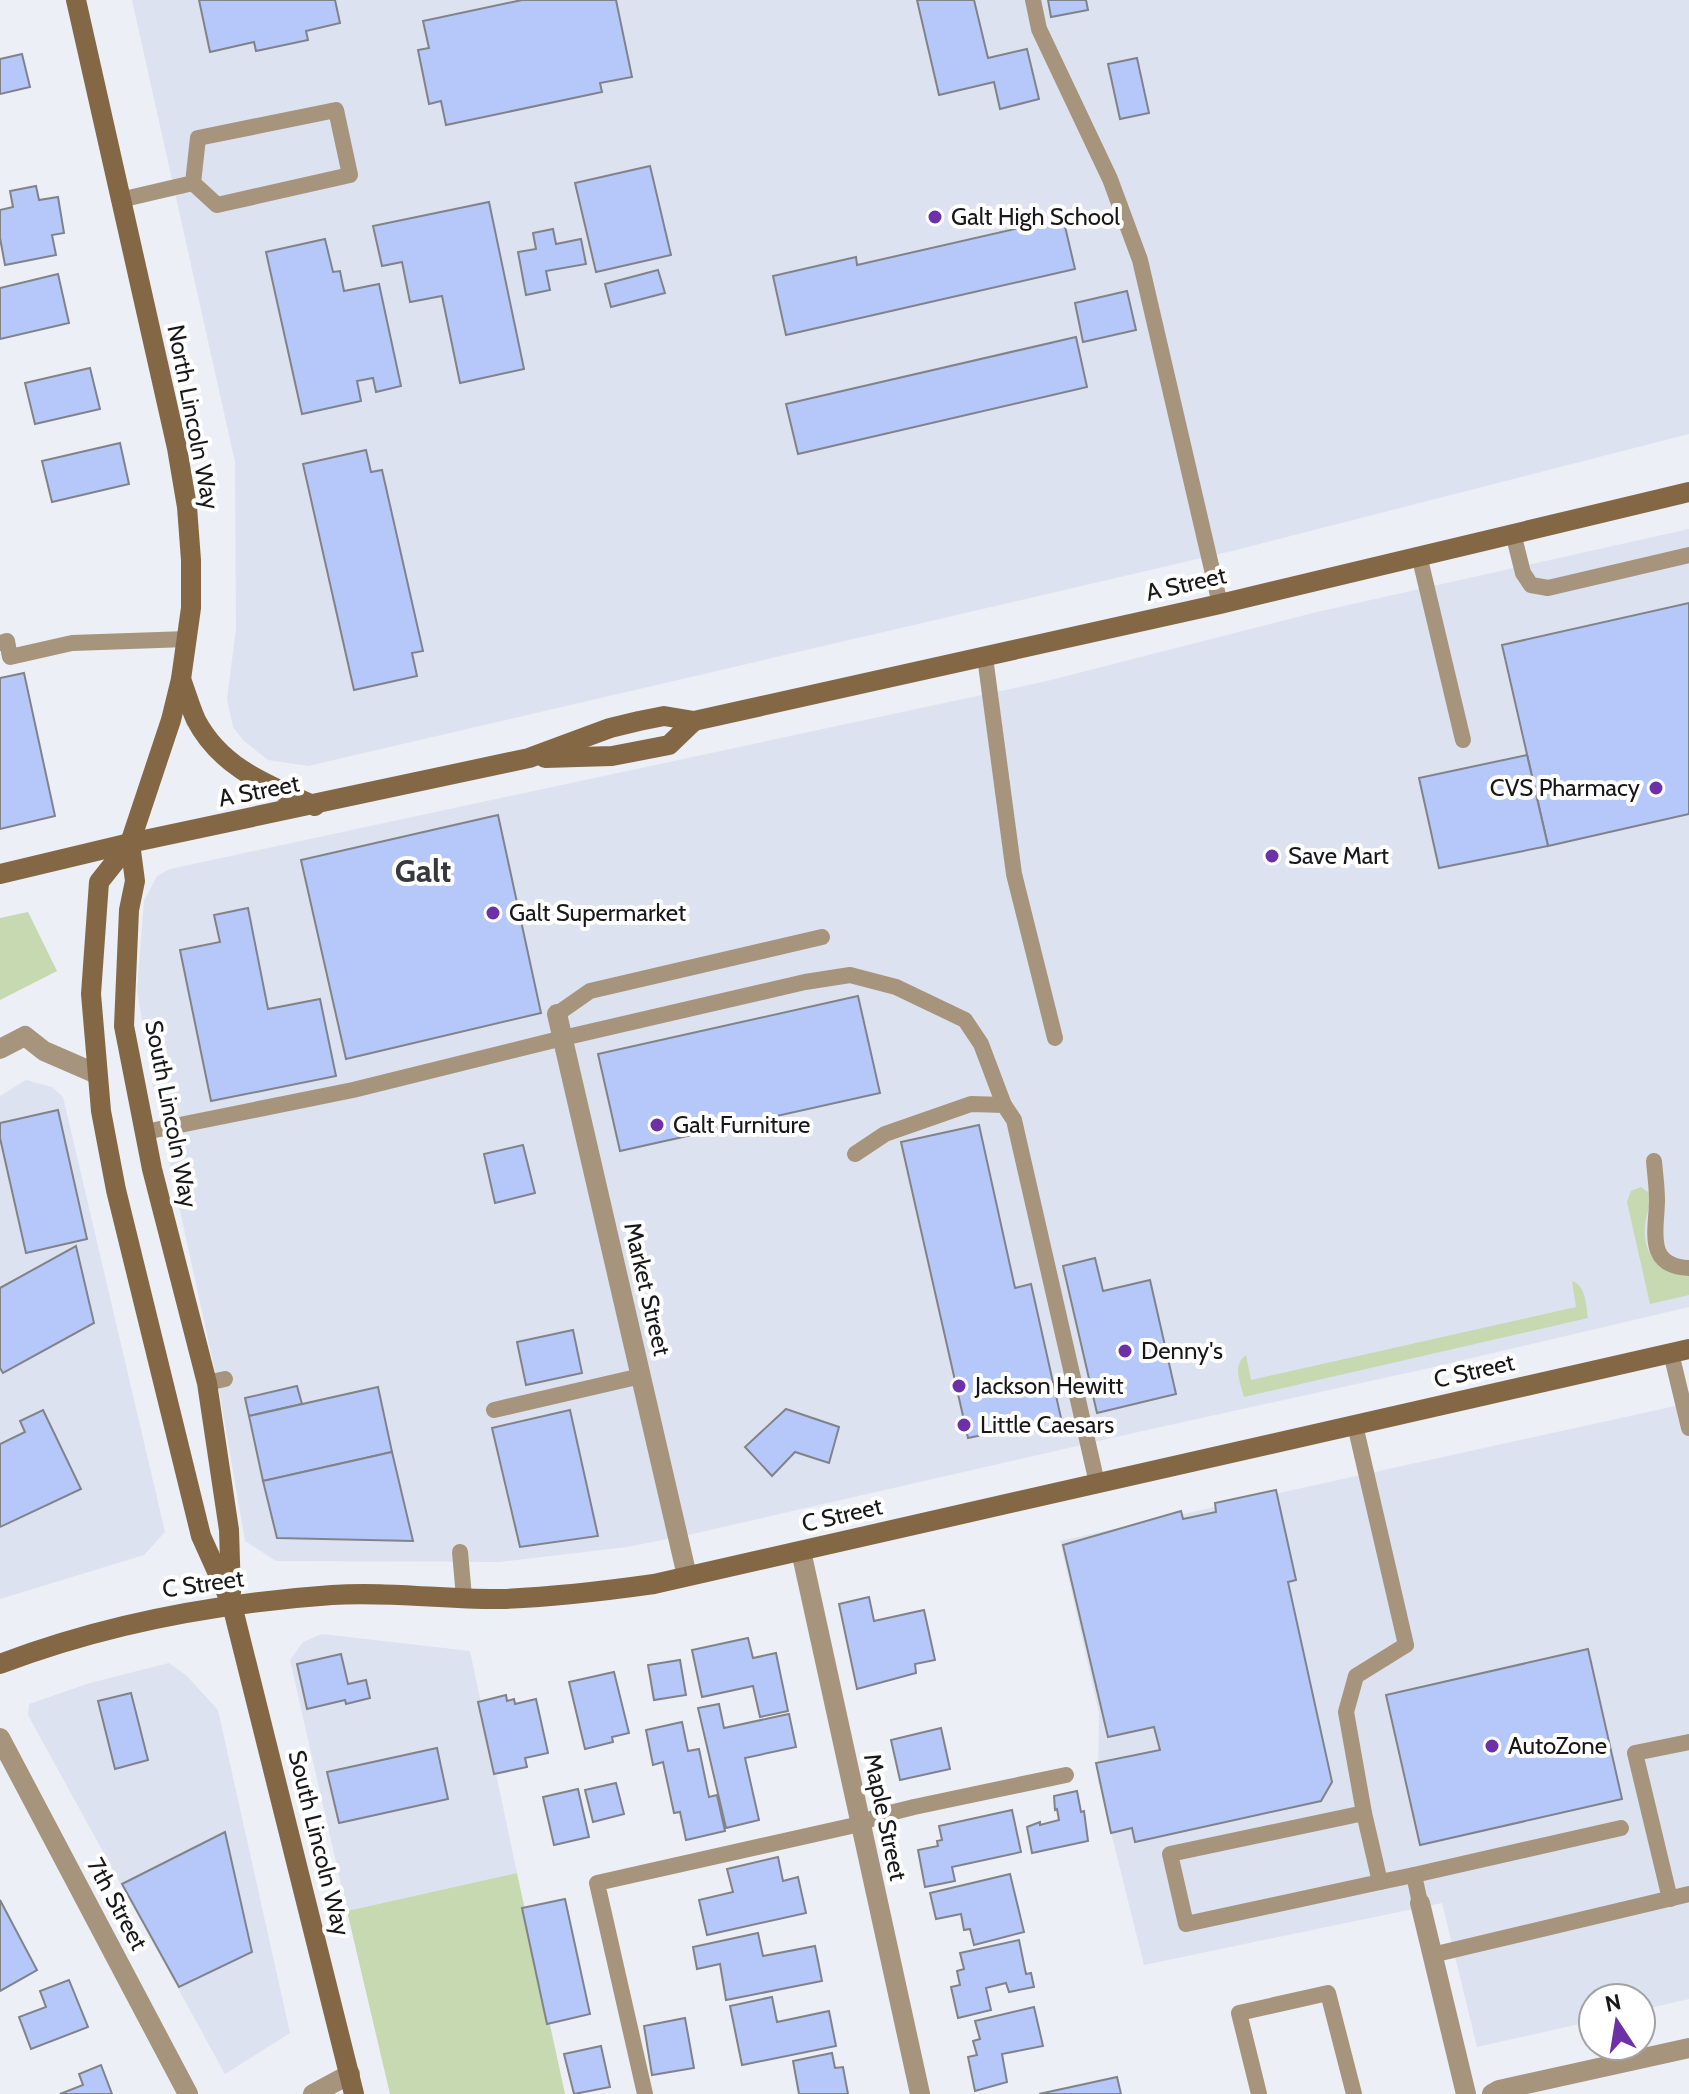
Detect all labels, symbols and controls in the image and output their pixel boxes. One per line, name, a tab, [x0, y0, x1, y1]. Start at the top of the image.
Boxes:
place label: Galt High School	[951, 202, 1120, 231]
marker: Galt High School	[926, 208, 944, 226]
street label: North Lincoln Way	[161, 322, 226, 512]
street label: A Street	[1143, 560, 1229, 607]
street label: A Street	[216, 768, 302, 813]
place label: CVS Pharmacy	[1490, 773, 1640, 802]
marker: CVS Pharmacy	[1647, 779, 1665, 797]
place label: Save Mart	[1288, 841, 1389, 870]
marker: Save Mart	[1263, 847, 1281, 865]
district label: Galt	[395, 851, 451, 890]
place label: Galt Supermarket	[509, 898, 686, 927]
marker: Galt Supermarket	[484, 904, 502, 922]
street label: South Lincoln Way	[139, 1018, 204, 1210]
place label: Galt Furniture	[673, 1110, 810, 1139]
marker: Galt Furniture	[648, 1116, 666, 1134]
street label: Market Street	[618, 1219, 677, 1358]
place label: Denny's	[1141, 1336, 1223, 1365]
marker: Denny's	[1116, 1342, 1134, 1360]
street label: C Street	[1431, 1347, 1517, 1394]
place label: Jackson Hewitt	[974, 1371, 1124, 1400]
marker: Jackson Hewitt	[950, 1377, 968, 1395]
place label: Little Caesars	[980, 1410, 1114, 1439]
marker: Little Caesars	[955, 1416, 973, 1434]
street label: C Street	[799, 1491, 885, 1538]
street label: C Street	[160, 1563, 245, 1604]
place label: AutoZone	[1508, 1731, 1607, 1760]
marker: AutoZone	[1483, 1737, 1501, 1755]
street label: South Lincoln Way	[282, 1747, 357, 1939]
street label: Maple Street	[858, 1751, 913, 1883]
street label: 7th Street	[81, 1853, 154, 1955]
north arrow	[1577, 1982, 1657, 2062]
text: N	[1603, 1988, 1623, 2018]

